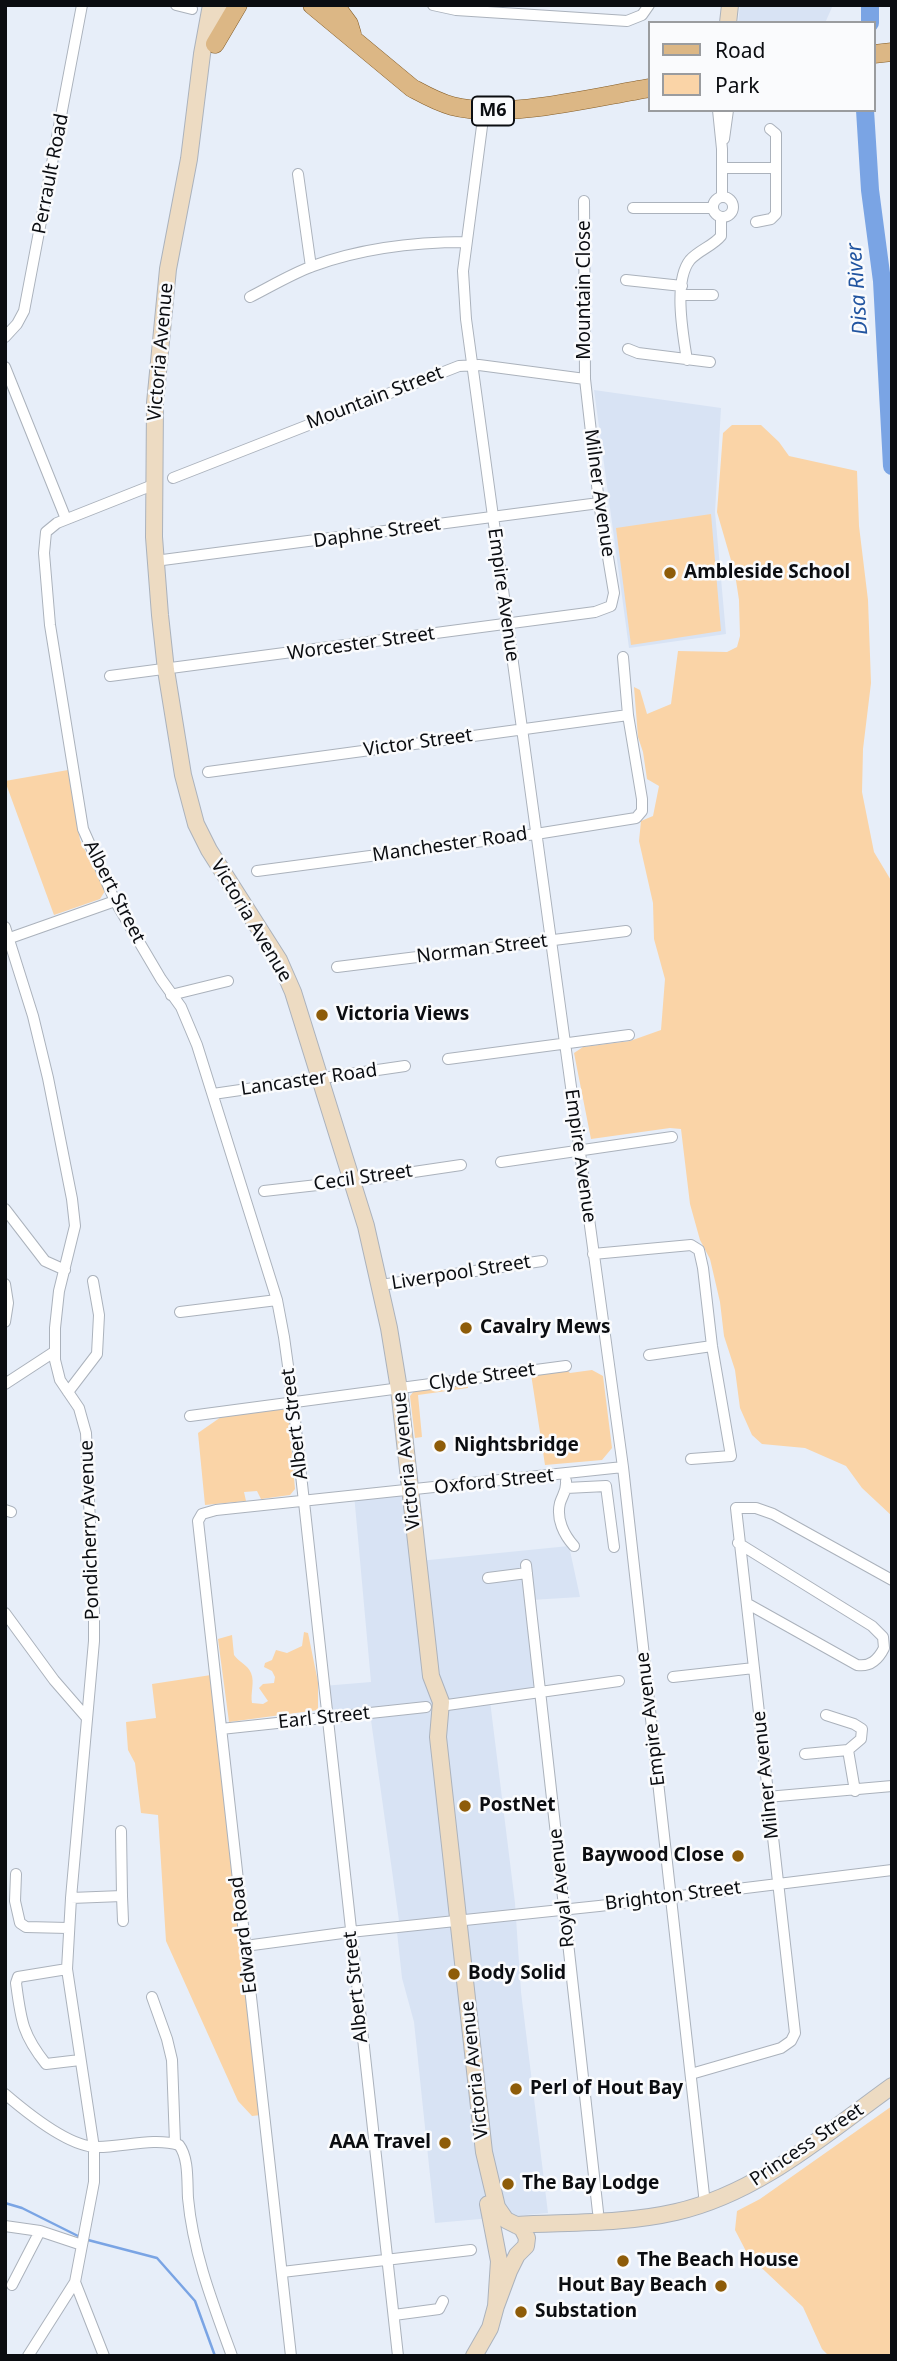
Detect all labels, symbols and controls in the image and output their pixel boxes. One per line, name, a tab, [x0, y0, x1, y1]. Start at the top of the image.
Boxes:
legend	[648, 21, 876, 112]
text: Road	[715, 36, 765, 64]
text: Park	[715, 71, 759, 99]
road number: M6	[472, 96, 514, 126]
street label: Perrault Road	[28, 112, 74, 236]
street label: Mountain Close	[574, 220, 596, 360]
water label: Disa River	[842, 242, 874, 336]
street label: Victoria Avenue	[144, 282, 178, 422]
street label: Mountain Street	[304, 361, 446, 435]
street label: Milner Avenue	[579, 428, 619, 558]
street label: Daphne Street	[312, 513, 442, 553]
street label: Empire Avenue	[482, 527, 524, 663]
place label: Ambleside School	[684, 562, 850, 584]
marker: Ambleside School	[662, 565, 678, 581]
street label: Worcester Street	[286, 622, 436, 666]
street label: Victor Street	[362, 724, 474, 762]
street label: Manchester Road	[371, 823, 529, 867]
street label: Albert Street	[78, 837, 150, 947]
street label: Victoria Avenue	[205, 856, 297, 986]
street label: Norman Street	[415, 930, 549, 968]
place label: Victoria Views	[336, 1004, 469, 1026]
marker: Victoria Views	[314, 1007, 330, 1023]
street label: Lancaster Road	[239, 1059, 379, 1101]
street label: Empire Avenue	[559, 1088, 601, 1224]
street label: Cecil Street	[312, 1160, 414, 1196]
street label: Liverpool Street	[390, 1251, 532, 1295]
place label: Cavalry Mews	[480, 1317, 610, 1339]
marker: Cavalry Mews	[458, 1320, 474, 1336]
street label: Clyde Street	[427, 1358, 537, 1396]
street label: Albert Street	[277, 1367, 313, 1481]
street label: Victoria Avenue	[388, 1391, 426, 1531]
place label: Nightsbridge	[454, 1435, 579, 1457]
marker: Nightsbridge	[432, 1438, 448, 1454]
street label: Pondicherry Avenue	[75, 1440, 105, 1620]
street label: Oxford Street	[433, 1464, 555, 1500]
street label: Empire Avenue	[631, 1651, 671, 1787]
street label: Earl Street	[277, 1702, 371, 1734]
street label: Milner Avenue	[748, 1710, 784, 1840]
place label: PostNet	[479, 1795, 555, 1817]
marker: PostNet	[457, 1798, 473, 1814]
street label: Royal Avenue	[544, 1827, 580, 1949]
place label: Baywood Close	[582, 1845, 724, 1867]
marker: Baywood Close	[730, 1848, 746, 1864]
street label: Edward Road	[226, 1875, 262, 1995]
street label: Brighton Street	[604, 1876, 742, 1916]
street label: Albert Street	[339, 1930, 373, 2044]
place label: Body Solid	[468, 1963, 566, 1985]
marker: Body Solid	[446, 1966, 462, 1982]
street label: Victoria Avenue	[456, 2000, 494, 2140]
place label: Perl of Hout Bay	[530, 2078, 683, 2100]
marker: Perl of Hout Bay	[508, 2081, 524, 2097]
street label: Princess Street	[746, 2099, 868, 2191]
place label: AAA Travel	[329, 2132, 431, 2154]
marker: AAA Travel	[437, 2135, 453, 2151]
place label: The Bay Lodge	[522, 2173, 659, 2195]
marker: The Bay Lodge	[500, 2176, 516, 2192]
place label: The Beach House	[637, 2250, 799, 2272]
marker: The Beach House	[615, 2253, 631, 2269]
place label: Hout Bay Beach	[558, 2275, 707, 2297]
marker: Hout Bay Beach	[713, 2278, 729, 2294]
place label: Substation	[535, 2301, 637, 2323]
marker: Substation	[513, 2304, 529, 2320]

